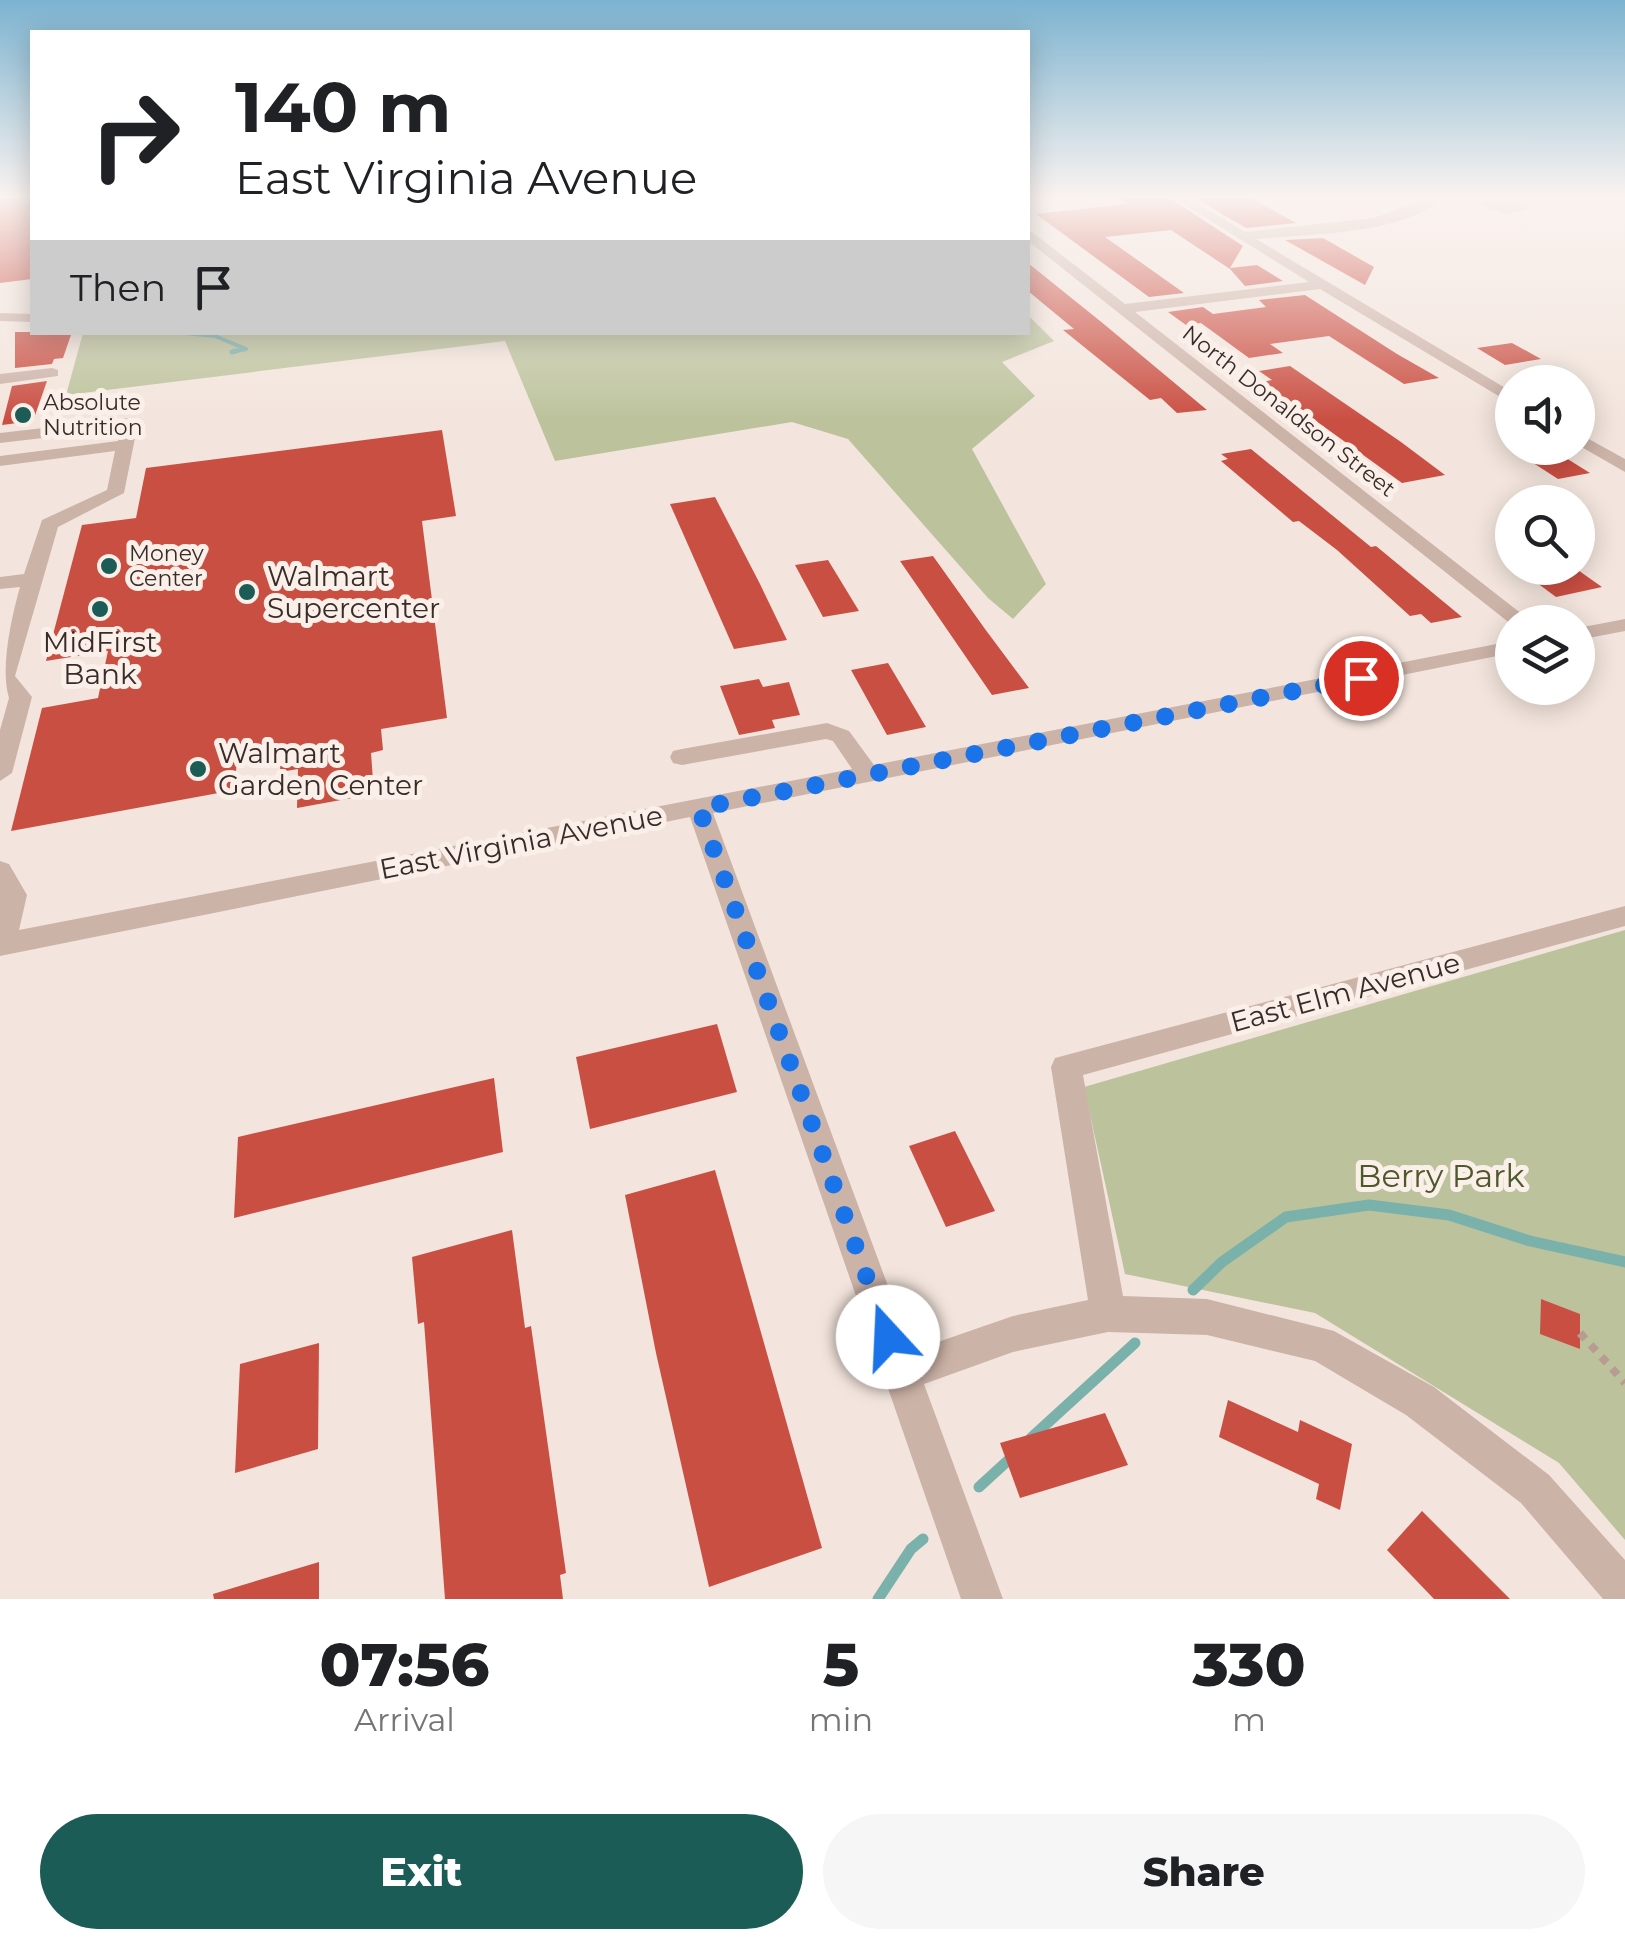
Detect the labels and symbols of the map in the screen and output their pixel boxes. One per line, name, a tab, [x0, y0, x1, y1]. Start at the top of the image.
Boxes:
street label: North Donaldson Street	[1177, 319, 1401, 503]
place label: Absolute Nutrition	[43, 389, 143, 441]
marker: Absolute Nutrition	[12, 404, 34, 426]
place label: Money Center	[129, 540, 204, 592]
marker: Money Center	[98, 555, 120, 577]
place label: Walmart Supercenter	[267, 559, 440, 625]
marker: Walmart Supercenter	[236, 581, 258, 603]
marker: MidFirst Bank	[89, 598, 111, 620]
place label: MidFirst Bank	[43, 625, 157, 691]
pin	[1319, 636, 1404, 721]
place label: Walmart Garden Center	[218, 736, 423, 802]
marker: Walmart Garden Center	[187, 758, 209, 780]
street label: East Virginia Avenue	[377, 798, 665, 886]
street label: East Elm Avenue	[1226, 945, 1464, 1039]
park label: Berry Park	[1357, 1156, 1525, 1195]
position arrow	[836, 1285, 940, 1389]

